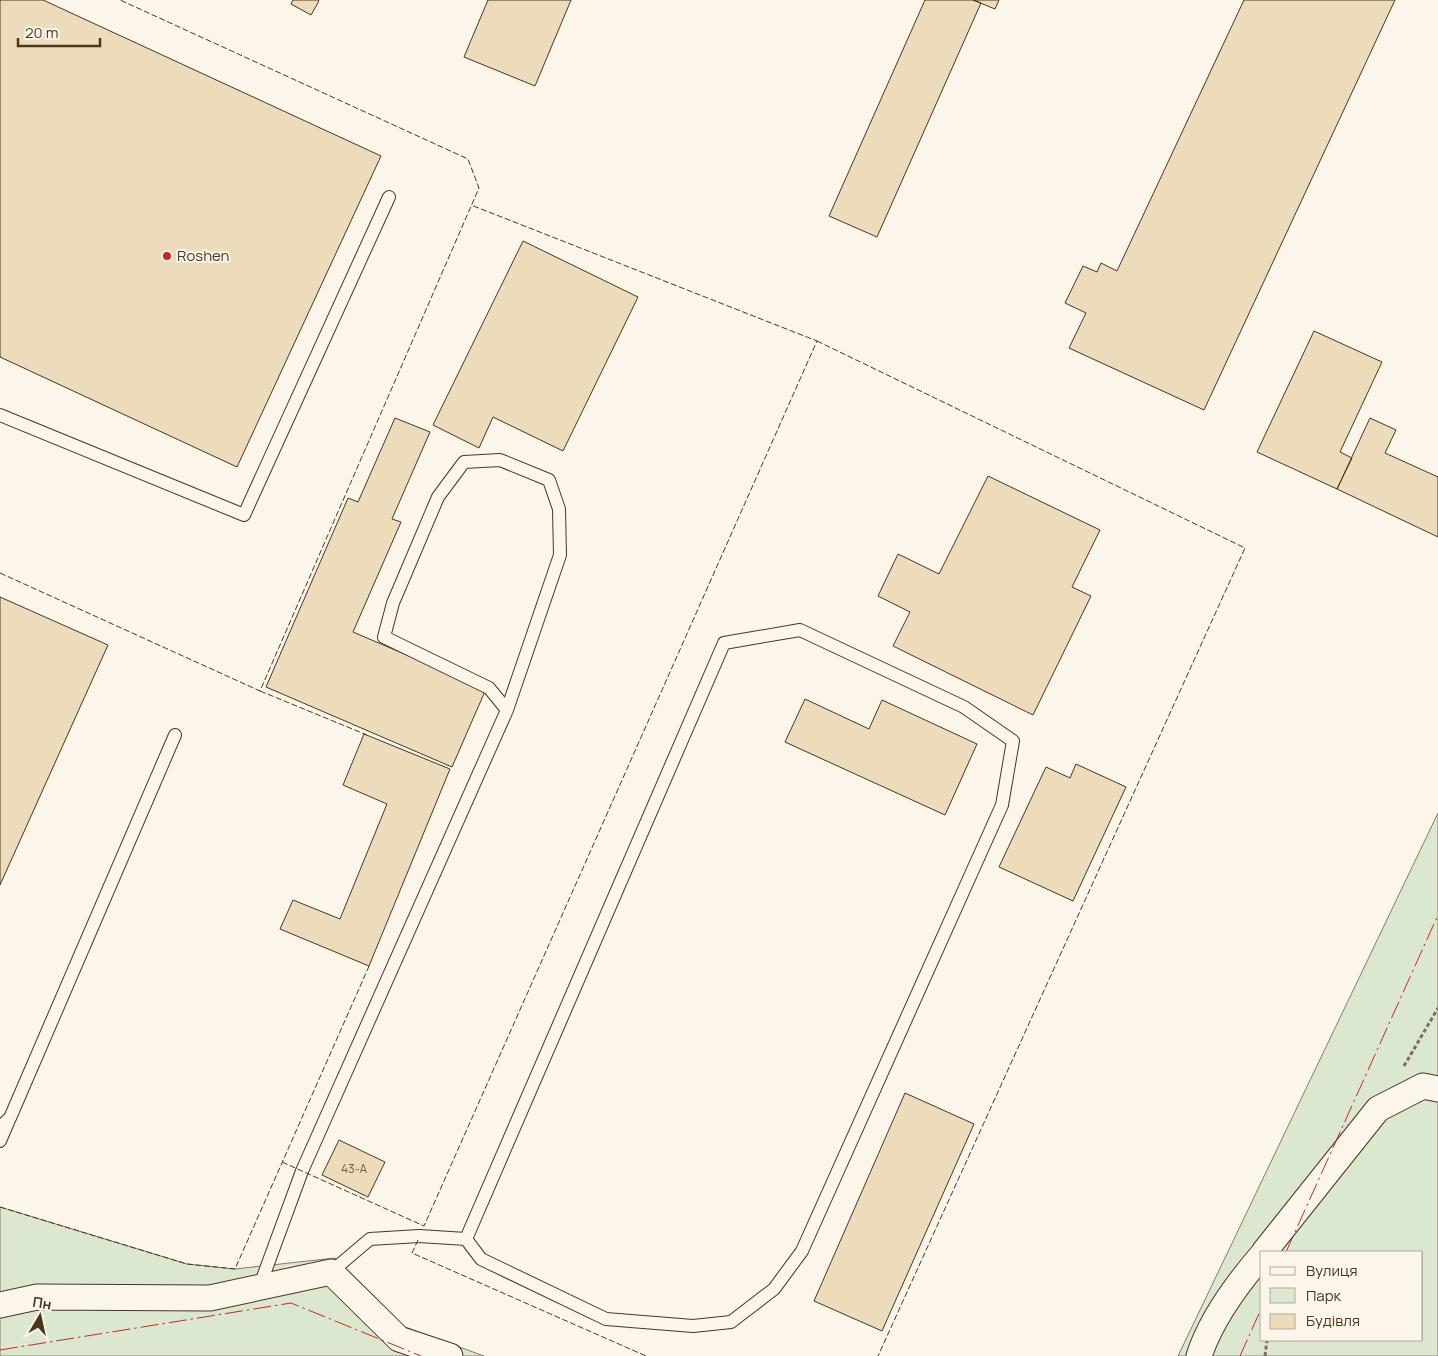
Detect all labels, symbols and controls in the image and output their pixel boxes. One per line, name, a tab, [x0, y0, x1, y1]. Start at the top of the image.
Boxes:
scale bar	[18, 15, 100, 47]
text: 20 m	[25, 22, 58, 43]
place label: Roshen	[177, 245, 230, 266]
marker: Roshen	[161, 250, 173, 262]
house number: 43-А	[341, 1160, 367, 1177]
legend	[1260, 1251, 1423, 1341]
text: Вулиця	[1306, 1260, 1358, 1281]
text: Парк	[1306, 1285, 1342, 1306]
north arrow	[15, 1291, 65, 1341]
text: Пн	[31, 1292, 53, 1314]
text: Будівля	[1306, 1310, 1360, 1331]

